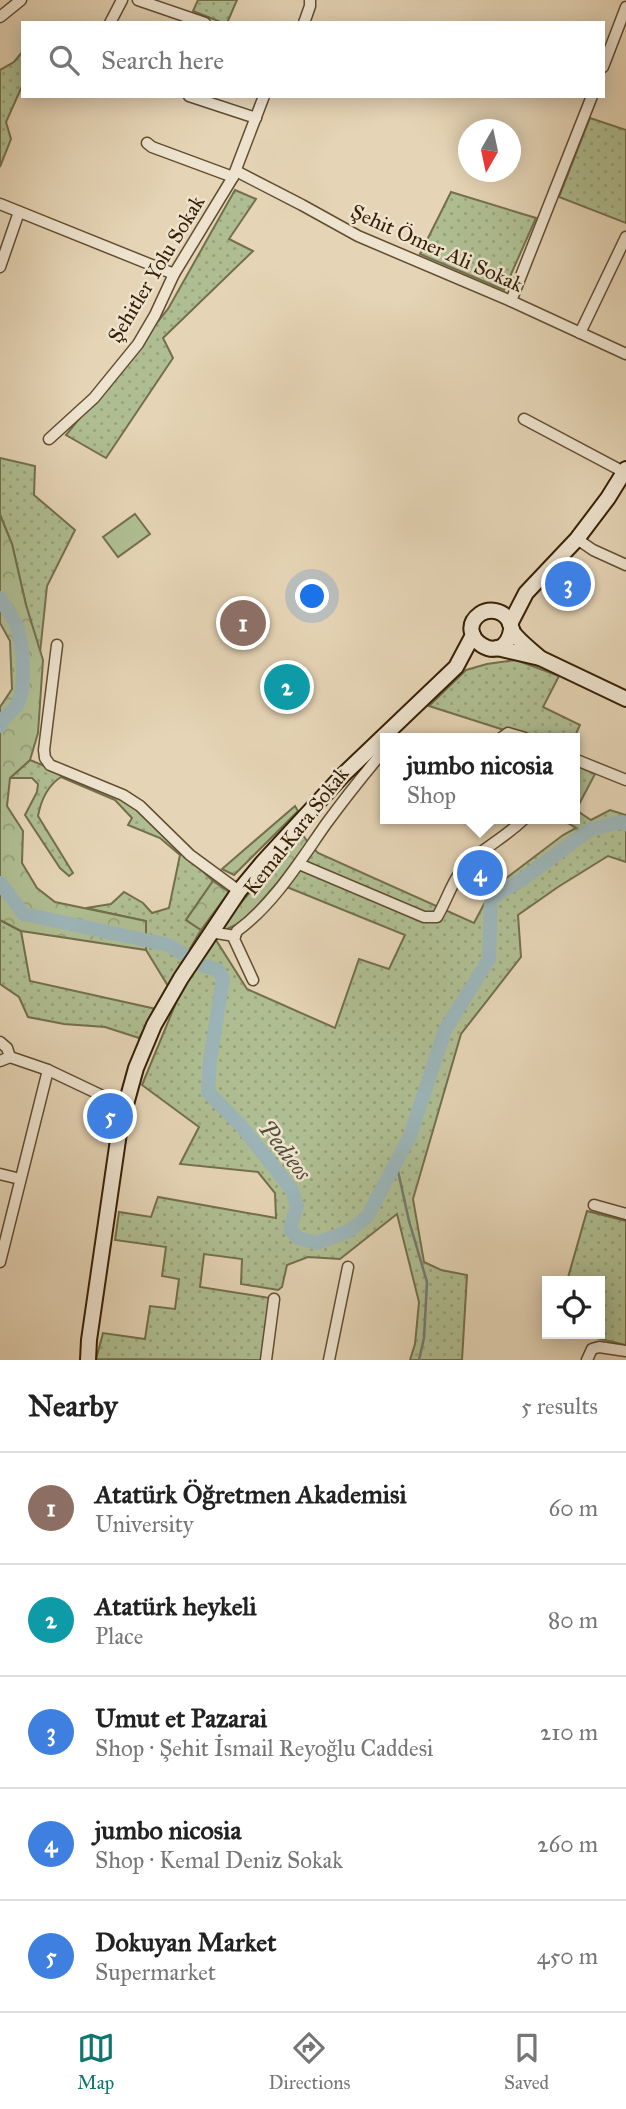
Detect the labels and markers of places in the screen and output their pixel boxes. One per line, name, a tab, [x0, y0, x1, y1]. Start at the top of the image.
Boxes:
pin: 3	[545, 558, 591, 610]
pin: 1	[220, 597, 266, 649]
pin: 2	[264, 661, 310, 713]
pin: 4	[457, 847, 503, 899]
pin: 5	[87, 1090, 133, 1142]

